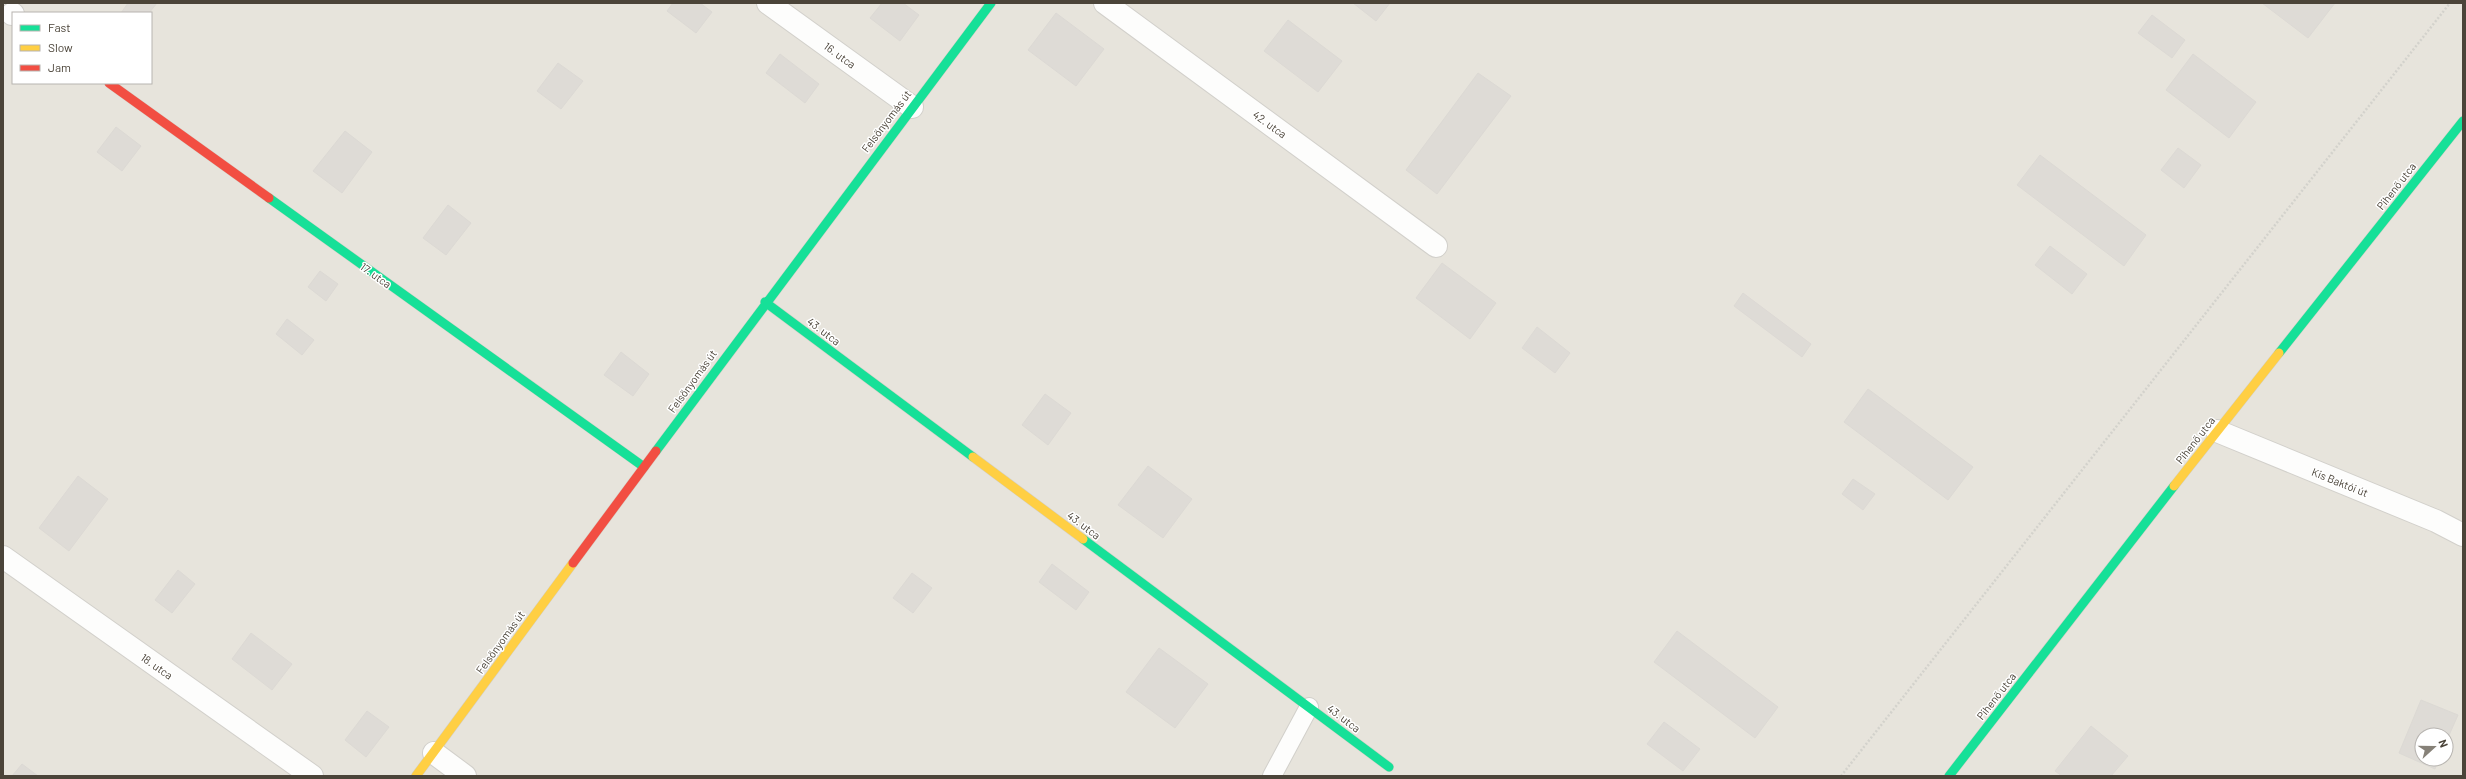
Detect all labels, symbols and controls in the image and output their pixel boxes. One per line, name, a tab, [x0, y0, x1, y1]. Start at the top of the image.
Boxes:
legend	[12, 12, 152, 84]
text: Fast	[48, 20, 71, 34]
street label: 16. utca	[822, 39, 858, 71]
text: Slow	[48, 40, 73, 54]
text: Jam	[48, 60, 71, 74]
street label: Felsőnyomás út	[858, 87, 914, 155]
street label: 42. utca	[1251, 107, 1289, 141]
street label: Pihenő utca	[2374, 160, 2418, 212]
street label: 17. utca	[358, 259, 394, 291]
street label: 43. utca	[805, 314, 843, 348]
street label: Felsőnyomás út	[665, 347, 719, 415]
street label: Pihenő utca	[2173, 414, 2217, 466]
street label: Kis Baktói út	[2310, 465, 2370, 499]
street label: 43. utca	[1065, 508, 1103, 542]
street label: Felsőnyomás út	[473, 608, 527, 676]
street label: 18. utca	[139, 650, 175, 682]
street label: Pihenő utca	[1974, 670, 2018, 722]
street label: 43. utca	[1325, 701, 1363, 735]
north arrow	[2414, 727, 2454, 767]
text: N	[2436, 737, 2451, 749]

